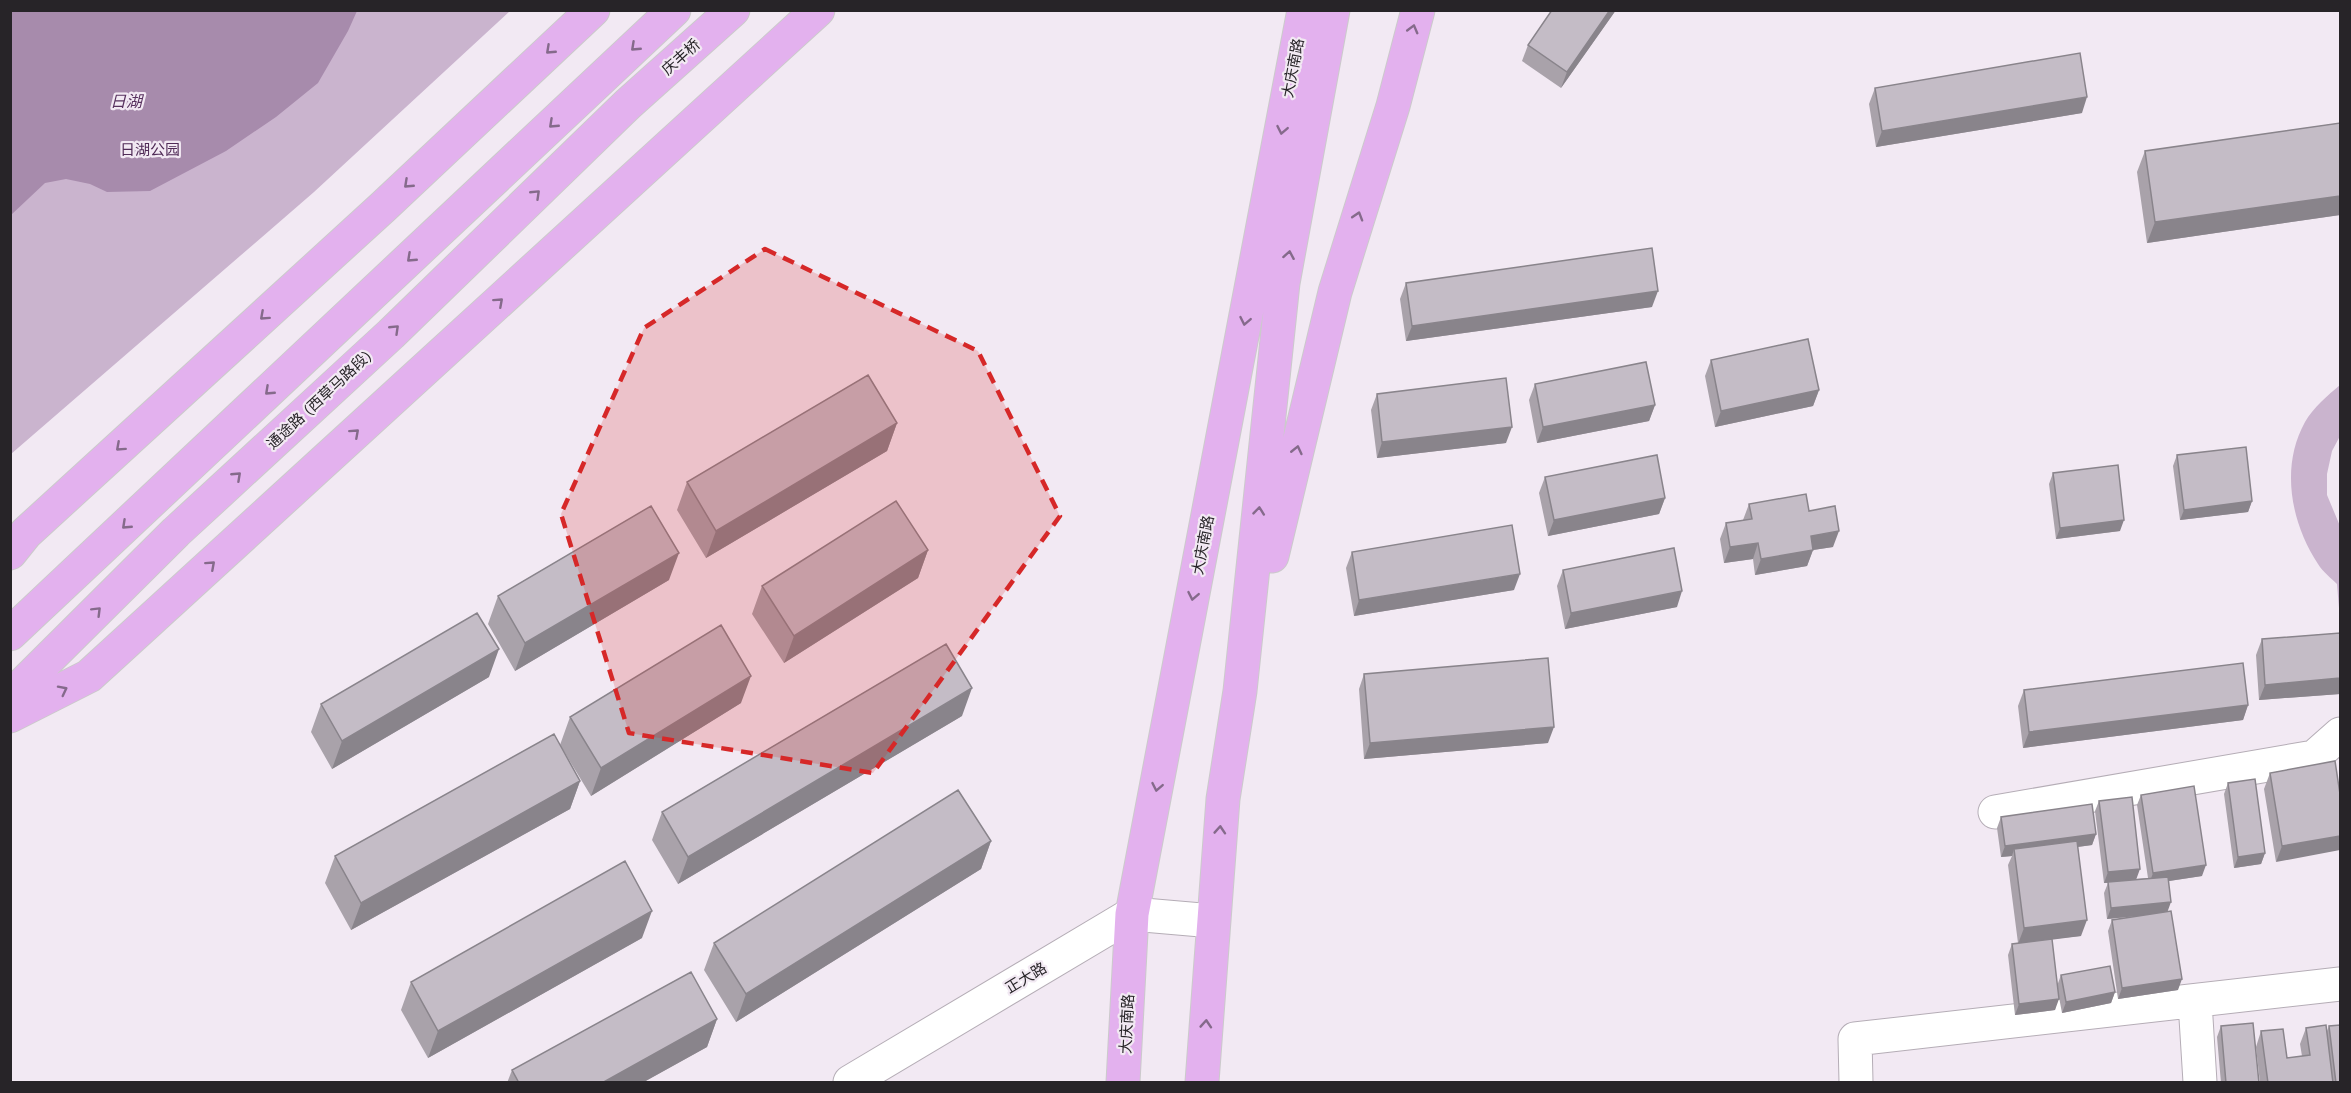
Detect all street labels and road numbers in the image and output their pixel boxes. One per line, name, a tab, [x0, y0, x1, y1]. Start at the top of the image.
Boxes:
street label: 庆丰桥	[658, 35, 704, 79]
street label: 大庆南路	[1278, 37, 1308, 99]
street label: 通途路 (西草马路段)	[263, 347, 375, 453]
street label: 大庆南路	[1188, 514, 1218, 576]
street label: 正大路	[1002, 959, 1050, 997]
street label: 大庆南路	[1116, 994, 1138, 1054]

